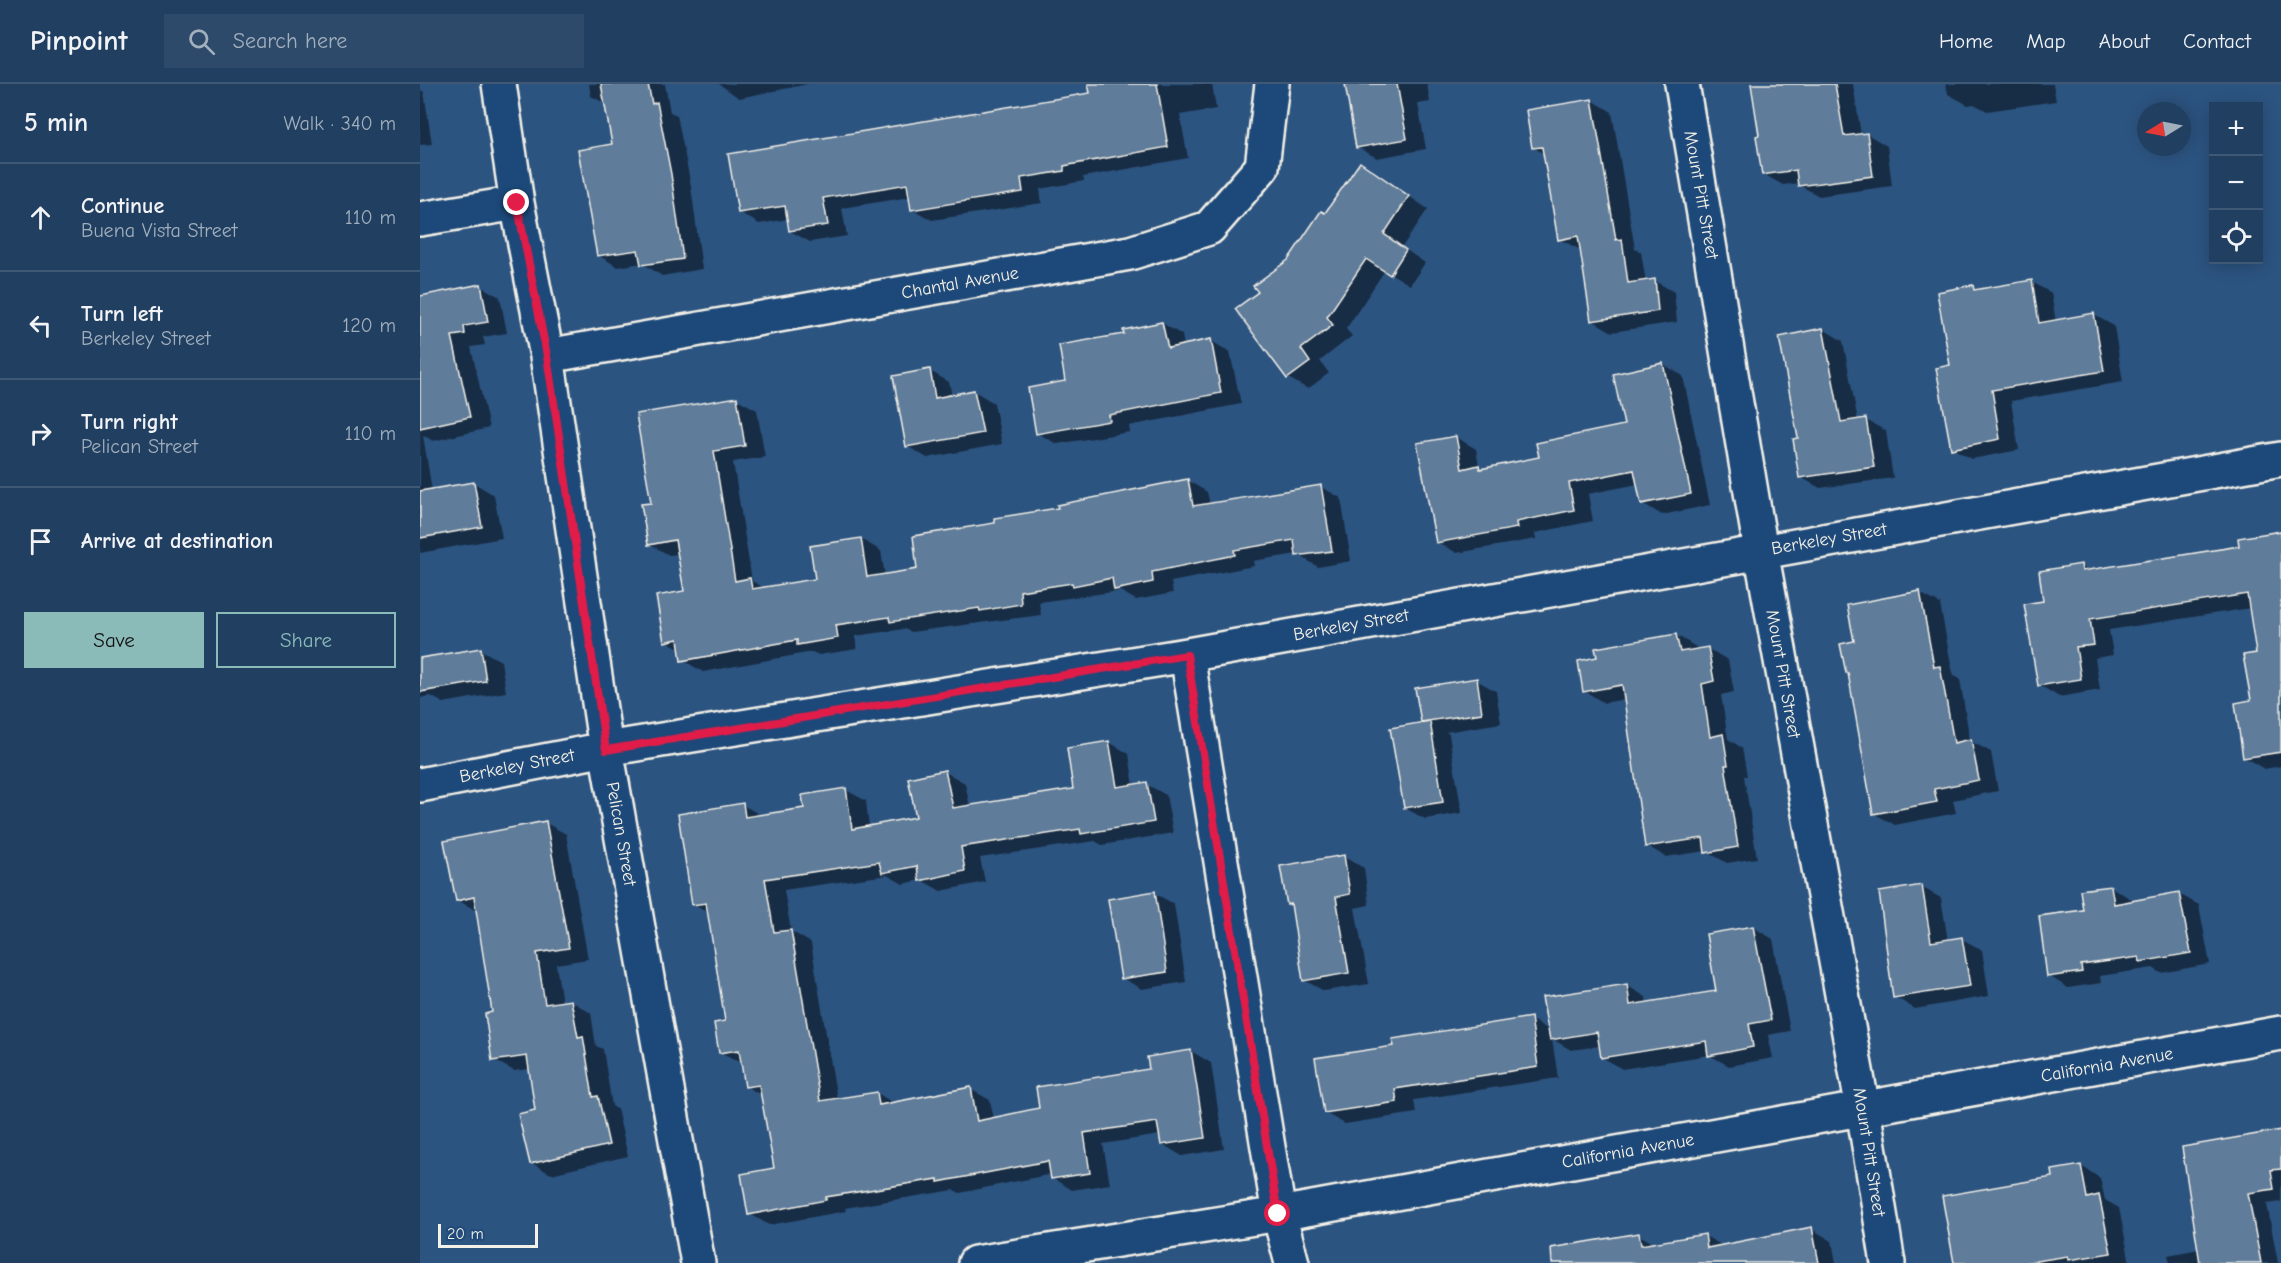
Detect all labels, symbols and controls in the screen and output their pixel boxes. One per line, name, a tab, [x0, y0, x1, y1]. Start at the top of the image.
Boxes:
search box	[164, 14, 584, 68]
text: Pinpoint	[30, 25, 128, 57]
icon: search	[185, 25, 218, 58]
text: Search here	[233, 28, 347, 54]
text: Home	[1939, 29, 1993, 53]
text: Map	[2026, 29, 2066, 53]
text: About	[2099, 29, 2150, 53]
text: Contact	[2183, 29, 2251, 53]
north arrow	[2137, 102, 2191, 156]
map controls	[2209, 102, 2263, 264]
button: +	[2209, 102, 2263, 156]
text: 5 min	[24, 108, 88, 138]
text: Walk · 340 m	[284, 112, 396, 135]
street label: Mount Pitt Street	[1679, 129, 1723, 262]
button: −	[2209, 156, 2263, 210]
route end	[503, 189, 529, 215]
text: Continue	[81, 193, 164, 219]
icon: ahead	[24, 201, 57, 234]
text: 110 m	[345, 206, 396, 229]
button: locate	[2209, 210, 2263, 264]
text: Buena Vista Street	[81, 219, 238, 242]
street label: Chantal Avenue	[900, 262, 1020, 304]
text: Turn left	[81, 301, 163, 327]
icon: left	[24, 309, 57, 342]
text: 120 m	[342, 314, 396, 337]
text: Berkeley Street	[81, 327, 211, 350]
text: Turn right	[81, 409, 178, 435]
icon: right	[24, 417, 57, 450]
text: 110 m	[345, 422, 396, 445]
text: Pelican Street	[81, 435, 198, 458]
street label: Berkeley Street	[1770, 518, 1889, 559]
icon: arrive	[24, 525, 57, 558]
text: Arrive at destination	[81, 528, 273, 554]
street label: Berkeley Street	[1292, 604, 1411, 645]
street label: Mount Pitt Street	[1761, 608, 1805, 741]
button: Save	[24, 612, 204, 668]
button: Share	[216, 612, 396, 668]
street label: Berkeley Street	[458, 744, 577, 787]
street label: Pelican Street	[602, 780, 641, 889]
street label: California Avenue	[2039, 1043, 2175, 1087]
street label: Mount Pitt Street	[1848, 1086, 1890, 1219]
street label: California Avenue	[1560, 1129, 1696, 1173]
route start	[1264, 1200, 1290, 1226]
scale bar	[438, 1221, 538, 1248]
text: 20 m	[447, 1225, 484, 1243]

